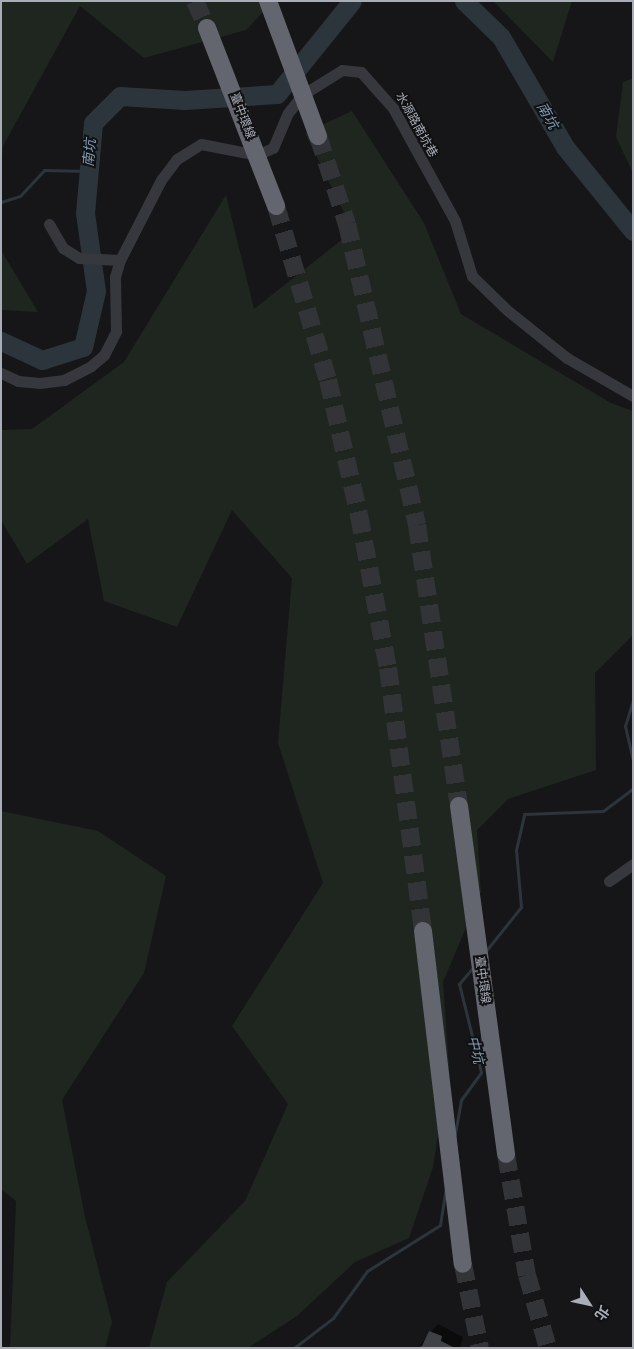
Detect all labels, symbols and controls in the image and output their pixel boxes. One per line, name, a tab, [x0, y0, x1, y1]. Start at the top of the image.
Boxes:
street label: 水源路南坑巷	[392, 90, 440, 160]
street label: 臺中環線	[227, 91, 257, 141]
water label: 南坑	[533, 100, 561, 132]
water label: 南坑	[80, 138, 100, 168]
street label: 臺中環線	[472, 955, 492, 1005]
water label: 中坑	[463, 1034, 487, 1066]
north arrow	[564, 1279, 614, 1329]
text: 北	[591, 1302, 613, 1323]

